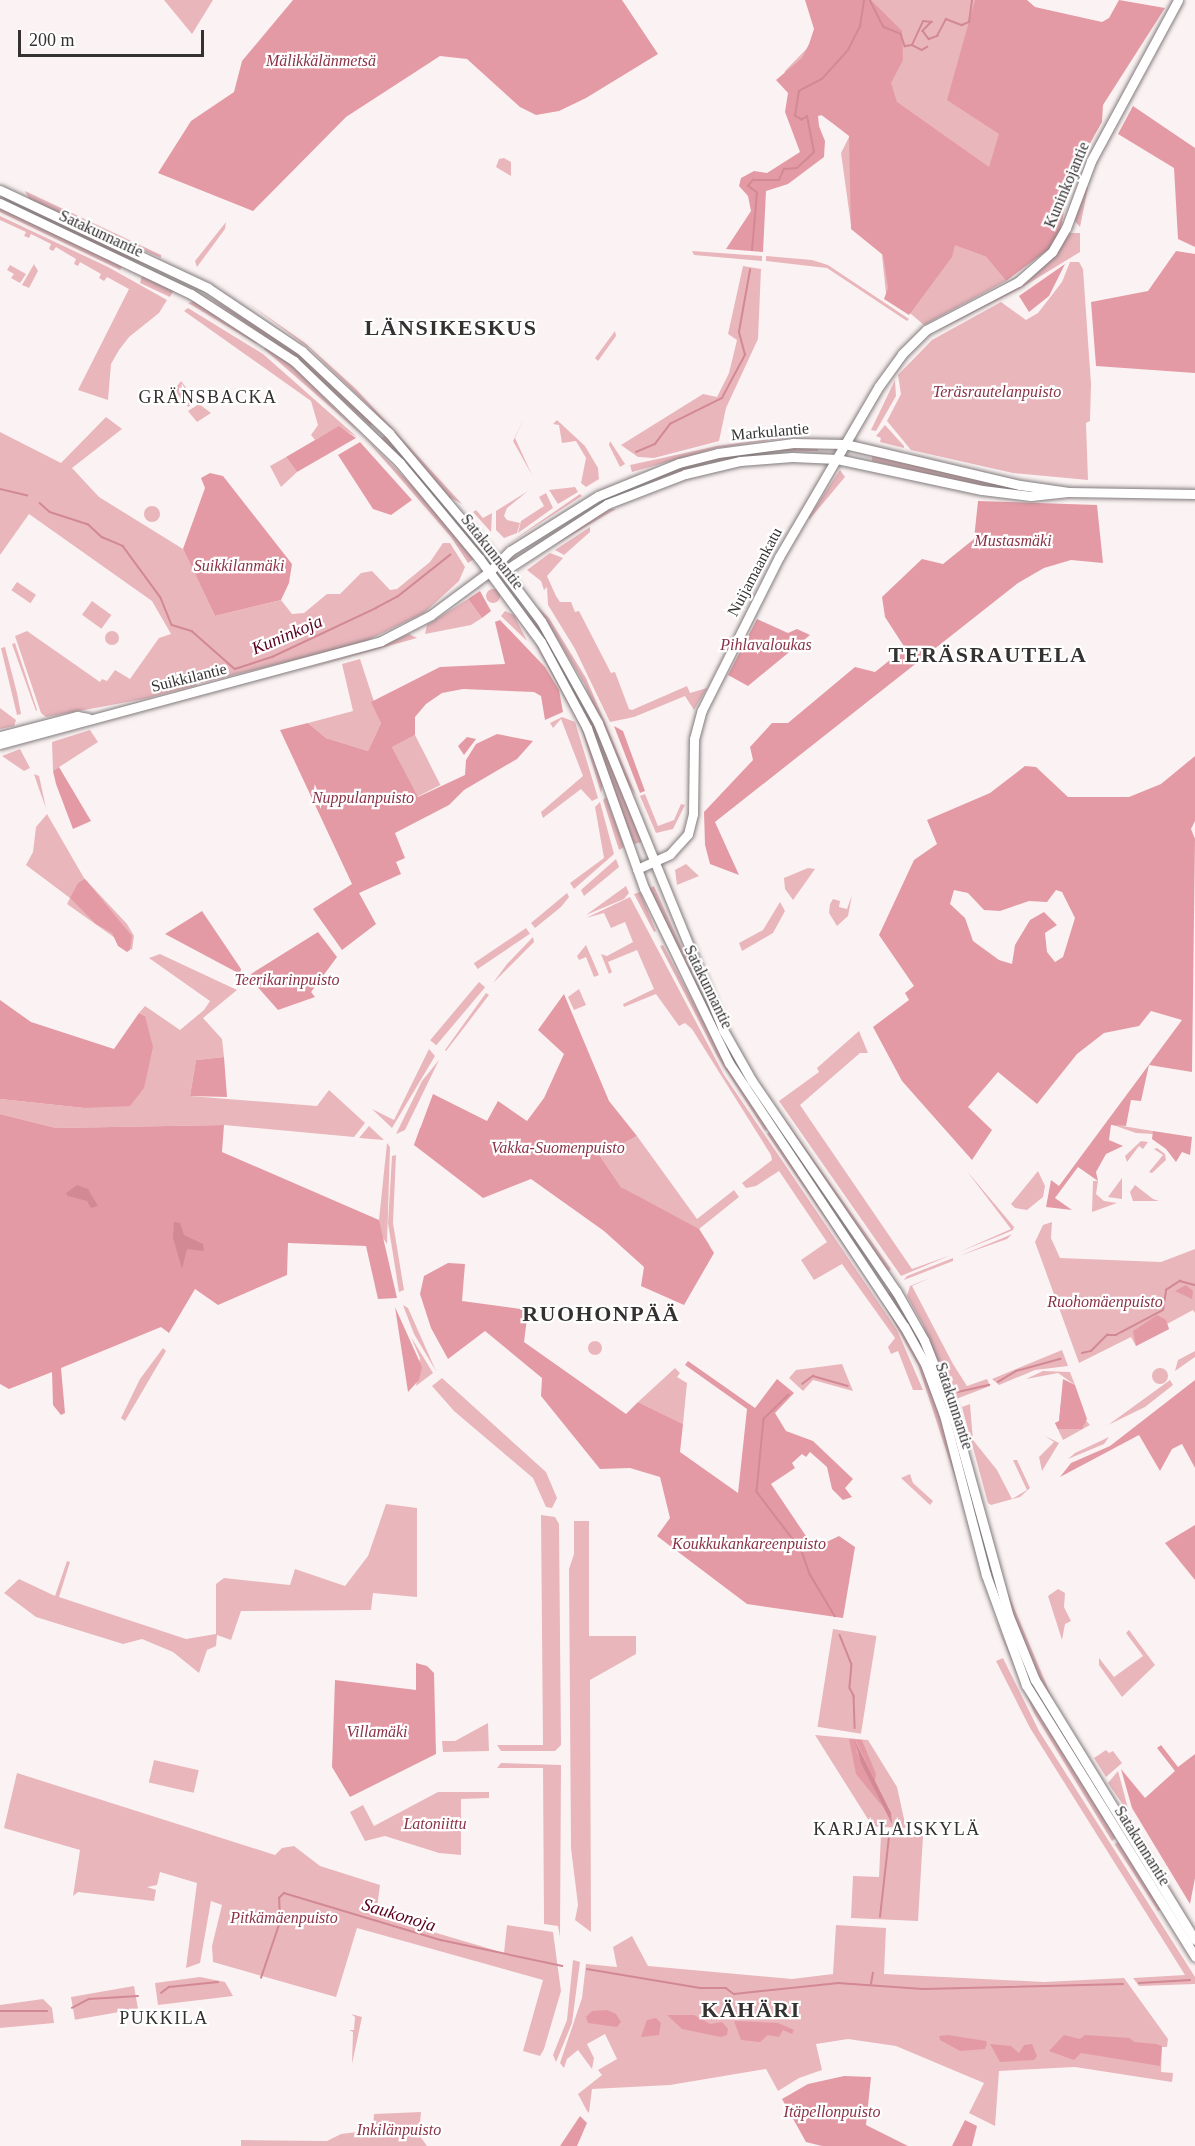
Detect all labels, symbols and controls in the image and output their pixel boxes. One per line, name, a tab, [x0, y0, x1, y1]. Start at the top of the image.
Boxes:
scale bar	[21, 18, 207, 56]
text: 200 m	[29, 30, 75, 50]
park label: Mälikkälänmetsä	[266, 51, 376, 71]
street label: Kuninkojantie	[1040, 139, 1094, 231]
street label: Satakunnantie	[56, 206, 146, 262]
district label: LÄNSIKESKUS	[364, 315, 538, 341]
park label: Teräsrautelanpuisto	[933, 382, 1061, 402]
district label: GRÄNSBACKA	[138, 386, 278, 408]
street label: Markulantie	[730, 419, 810, 445]
street label: Satakunnantie	[457, 510, 527, 594]
street label: Nuijamaankatu	[724, 524, 786, 620]
park label: Mustasmäki	[974, 531, 1052, 551]
park label: Suikkilanmäki	[194, 556, 284, 576]
water label: Kuninkoja	[248, 610, 326, 660]
park label: Pihlavaloukas	[720, 635, 812, 655]
district label: TERÄSRAUTELA	[889, 642, 1087, 668]
street label: Suikkilantie	[149, 659, 229, 697]
park label: Nuppulanpuisto	[312, 788, 414, 808]
street label: Satakunnantie	[680, 942, 736, 1032]
park label: Teerikarinpuisto	[234, 970, 340, 990]
park label: Vakka-Suomenpuisto	[491, 1138, 625, 1158]
park label: Ruohomäenpuisto	[1047, 1292, 1163, 1312]
district label: RUOHONPÄÄ	[522, 1301, 680, 1327]
street label: Satakunnantie	[931, 1360, 977, 1452]
park label: Koukkukankareenpuisto	[672, 1534, 826, 1554]
park label: Villamäki	[346, 1722, 408, 1742]
street label: Satakunnantie	[1110, 1802, 1174, 1890]
park label: Latoniittu	[403, 1814, 467, 1834]
district label: KARJALAISKYLÄ	[813, 1818, 981, 1840]
water label: Saukonoja	[360, 1894, 438, 1936]
park label: Pitkämäenpuisto	[230, 1908, 338, 1928]
district label: KÄHÄRI	[701, 1997, 801, 2023]
district label: PUKKILA	[119, 2007, 209, 2029]
park label: Itäpellonpuisto	[784, 2102, 880, 2122]
park label: Inkilänpuisto	[357, 2120, 441, 2140]

